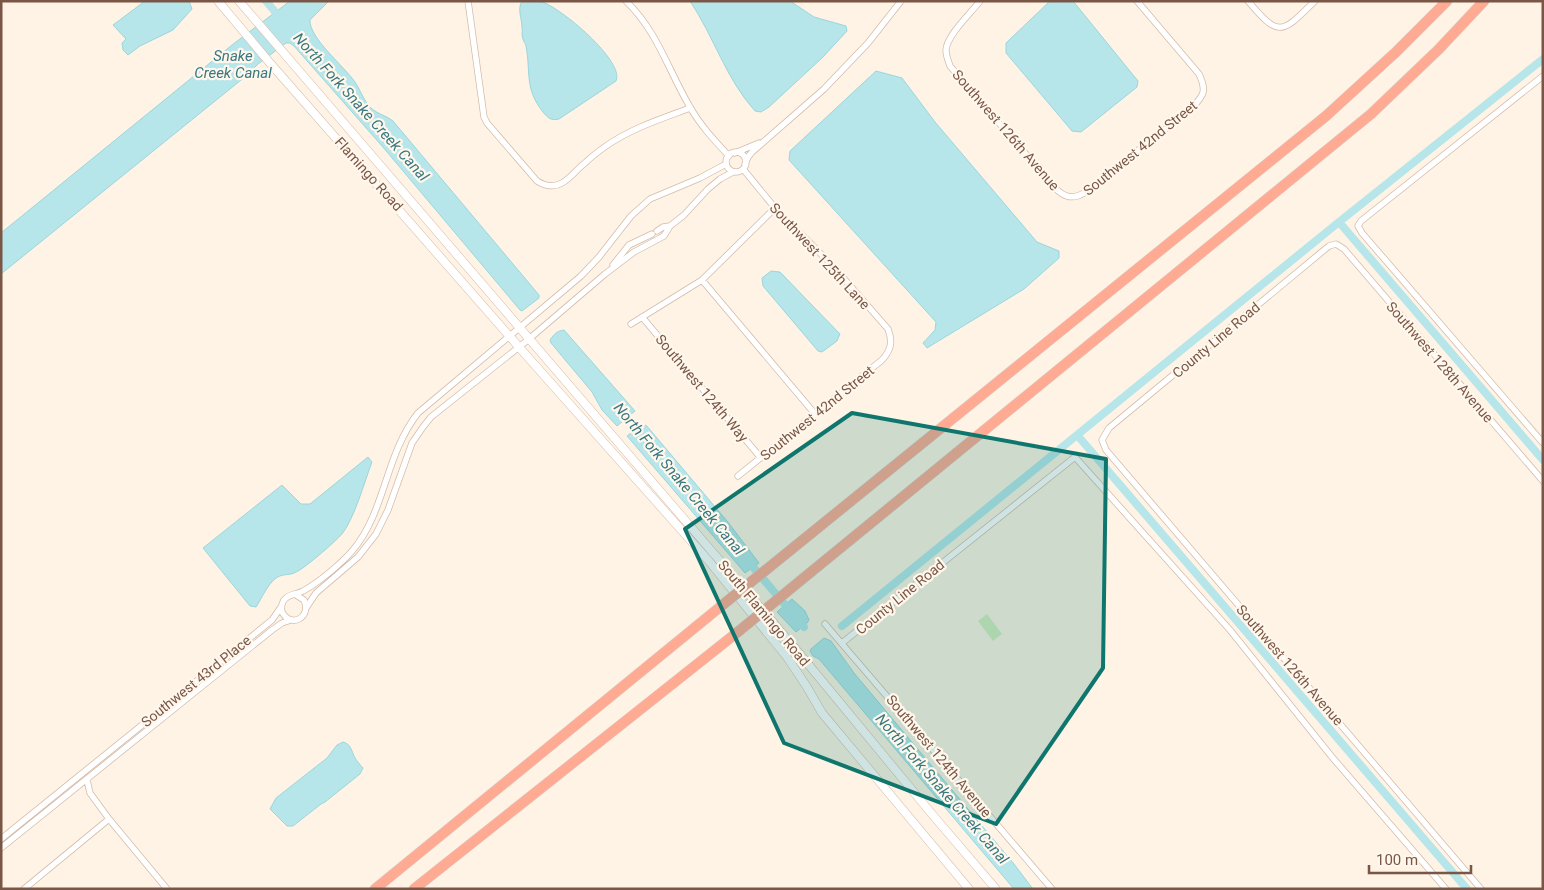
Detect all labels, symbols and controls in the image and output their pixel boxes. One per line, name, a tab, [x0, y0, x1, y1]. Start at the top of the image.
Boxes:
water label: North Fork Snake Creek Canal	[290, 29, 433, 185]
water label: Snake Creek Canal	[194, 47, 272, 82]
street label: Southwest 126th Avenue	[949, 66, 1063, 194]
street label: Southwest 42nd Street	[1080, 97, 1200, 199]
street label: Flamingo Road	[332, 134, 406, 214]
street label: Southwest 125th Lane	[767, 200, 873, 312]
street label: Southwest 128th Avenue	[1383, 298, 1497, 426]
street label: County Line Road	[1169, 299, 1263, 381]
street label: Southwest 124th Way	[652, 331, 752, 445]
street label: Southwest 42nd Street	[757, 362, 877, 464]
water label: North Fork Snake Creek Canal	[610, 399, 748, 559]
street label: South Flamingo Road	[715, 557, 813, 669]
street label: County Line Road	[853, 557, 947, 637]
street label: Southwest 126th Avenue	[1233, 601, 1347, 729]
street label: Southwest 43rd Place	[138, 632, 254, 730]
street label: Southwest 124th Avenue	[883, 692, 995, 820]
water label: North Fork Snake Creek Canal	[872, 710, 1013, 868]
scale bar	[1369, 842, 1472, 874]
text: 100 m	[1376, 851, 1418, 869]

